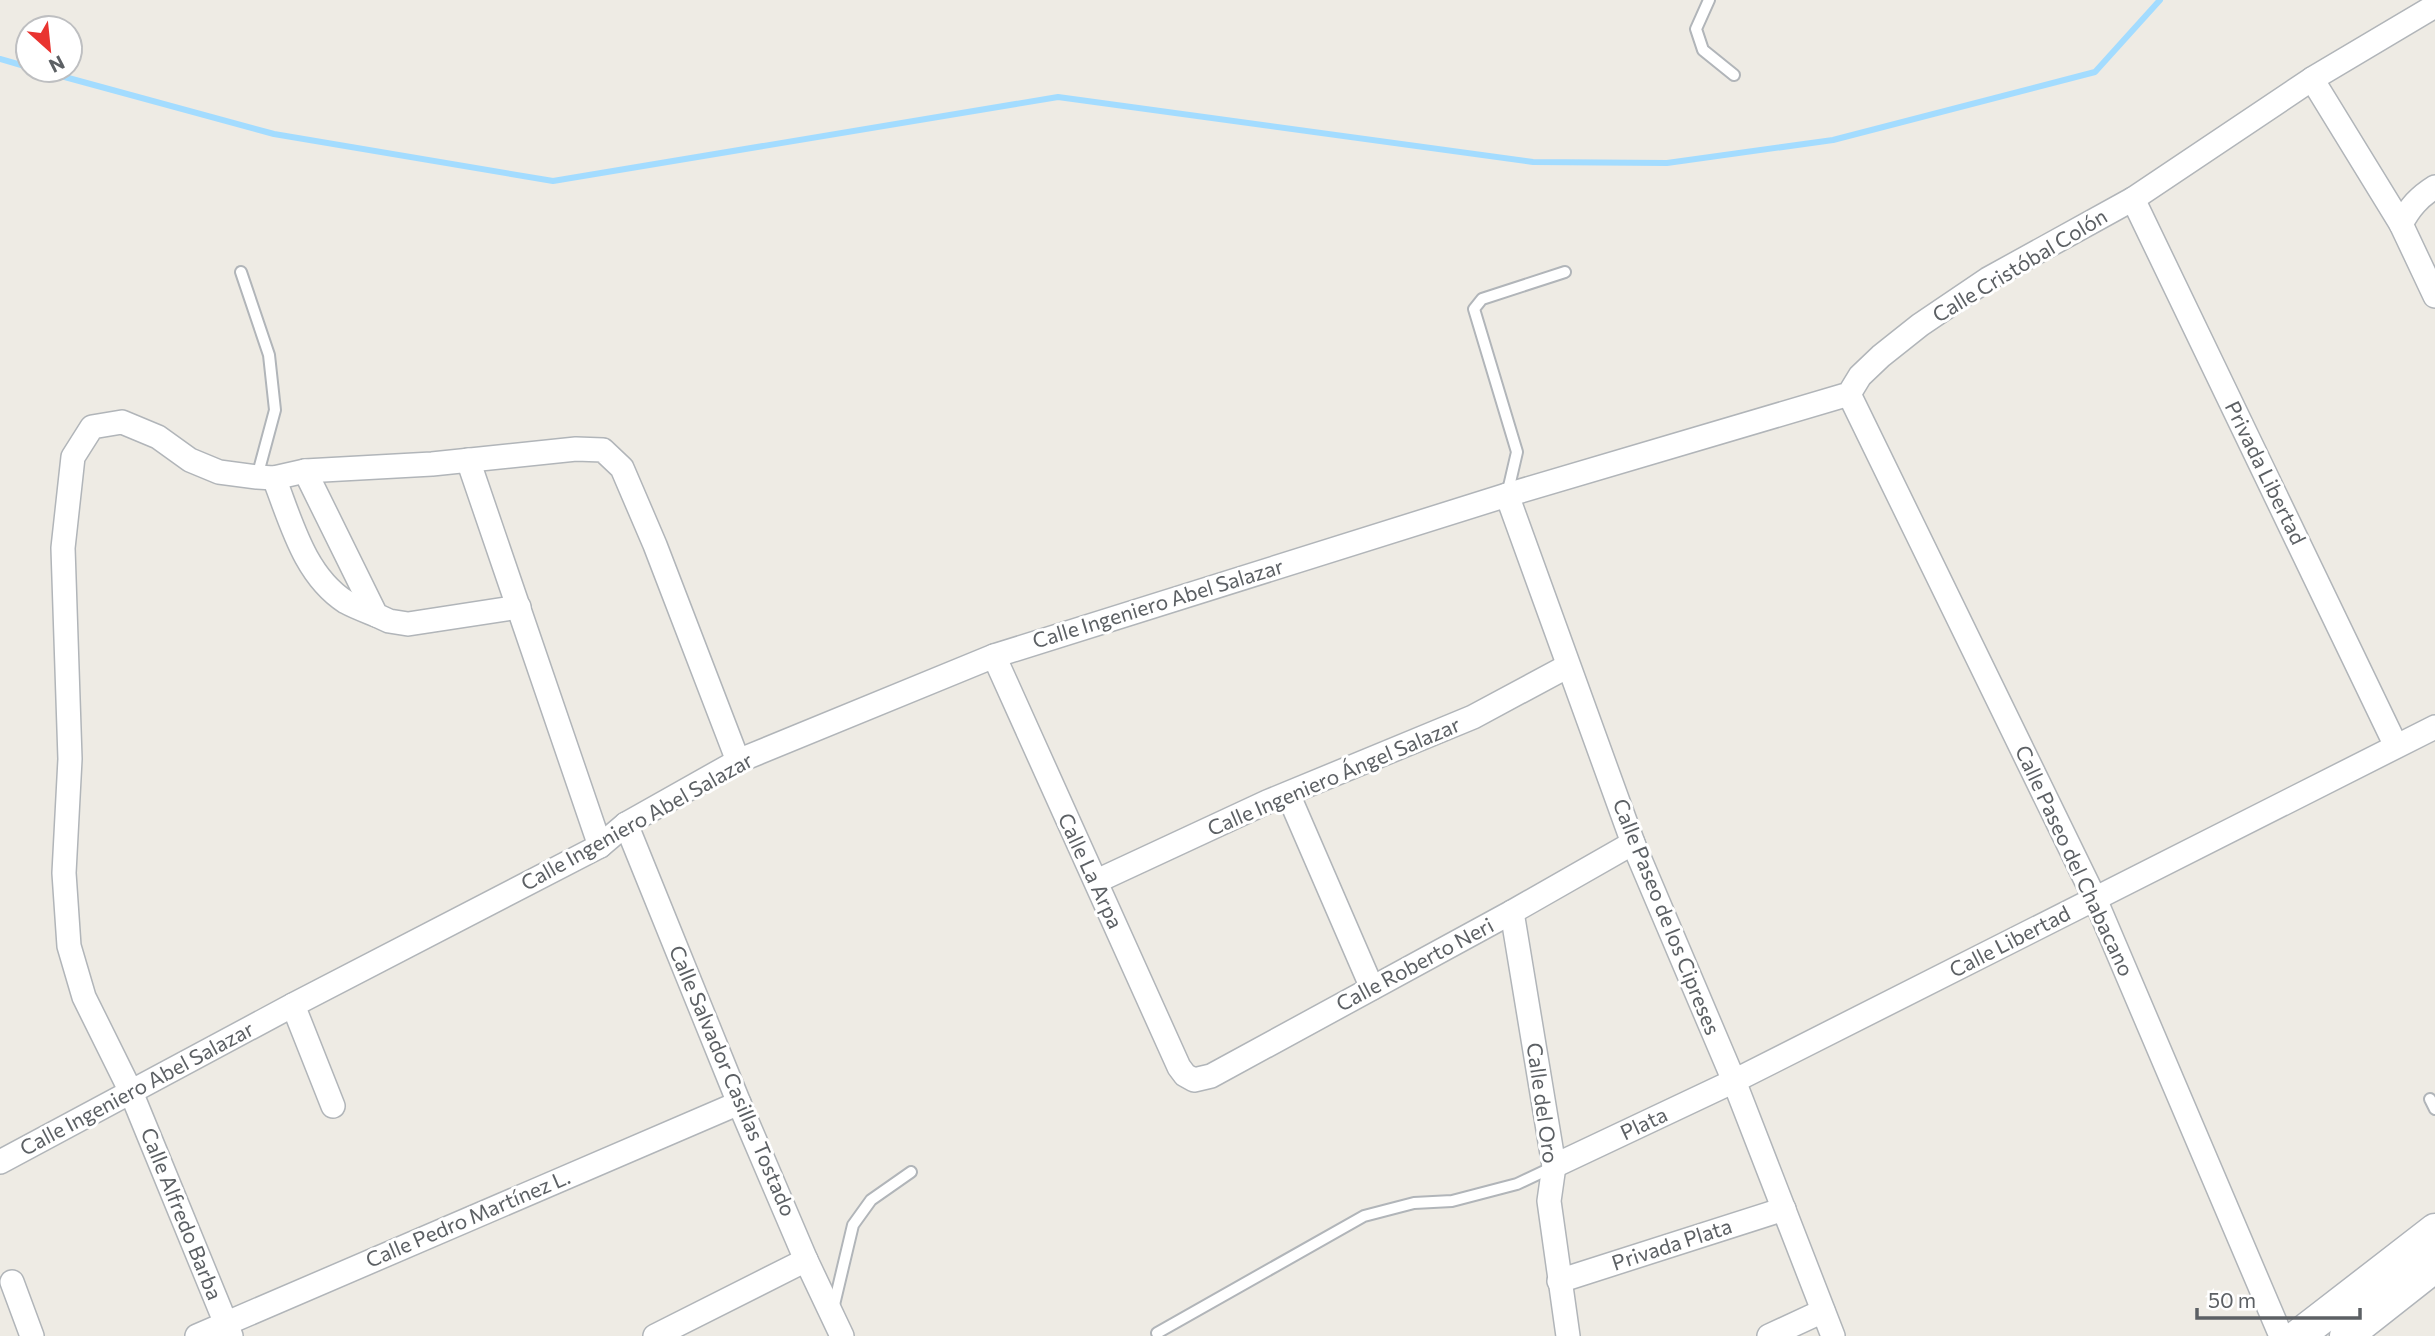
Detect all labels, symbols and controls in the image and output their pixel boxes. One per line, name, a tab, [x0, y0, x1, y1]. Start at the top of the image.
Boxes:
north arrow	[14, 14, 84, 84]
text: N	[45, 51, 69, 78]
street label: Calle Cristóbal Colón	[1927, 203, 2111, 327]
street label: Privada Libertad	[2221, 396, 2312, 548]
street label: Calle Ingeniero Abel Salazar	[1029, 552, 1286, 653]
street label: Calle Ingeniero Ángel Salazar	[1203, 711, 1463, 840]
street label: Calle Paseo del Chabacano	[2011, 741, 2140, 980]
street label: Calle Ingeniero Abel Salazar	[516, 746, 757, 895]
street label: Calle Paseo de los Cipreses	[1609, 795, 1726, 1038]
street label: Calle La Arpa	[1054, 809, 1129, 932]
street label: Calle Libertad	[1945, 900, 2074, 982]
street label: Calle Roberto Neri	[1331, 912, 1497, 1016]
street label: Calle Salvador Casillas Tostado	[665, 941, 802, 1220]
street label: Calle Ingeniero Abel Salazar	[15, 1015, 257, 1160]
street label: Calle del Oro	[1523, 1041, 1564, 1165]
street label: Plata	[1616, 1101, 1671, 1144]
street label: Calle Alfredo Barba	[136, 1124, 228, 1303]
street label: Calle Pedro Martínez L.	[361, 1163, 573, 1272]
street label: Privada Plata	[1608, 1212, 1735, 1275]
scale bar	[2197, 1276, 2360, 1320]
text: 50 m	[2208, 1287, 2256, 1312]

